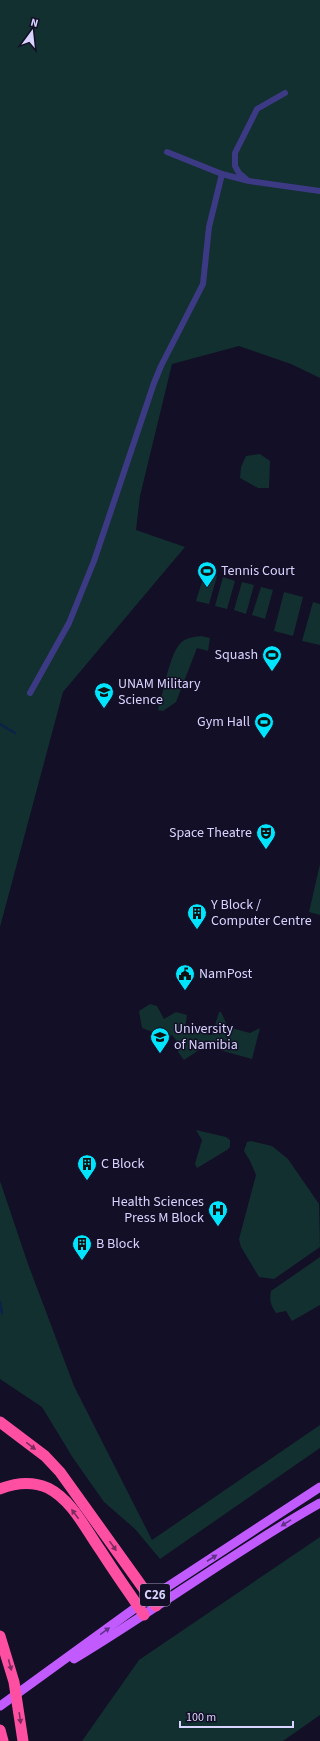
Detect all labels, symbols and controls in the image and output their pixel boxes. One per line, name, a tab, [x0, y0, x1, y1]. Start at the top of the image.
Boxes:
north arrow	[12, 12, 52, 52]
text: N	[29, 15, 40, 31]
sports icon: Tennis Court	[196, 560, 218, 588]
place label: Tennis Court	[221, 561, 295, 581]
sports icon: Squash	[261, 644, 283, 672]
place label: Squash	[215, 645, 258, 665]
place label: UNAM Military Science	[118, 674, 201, 710]
school or university icon: UNAM Military Science	[93, 681, 115, 709]
sports icon: Gym Hall	[253, 711, 275, 739]
place label: Gym Hall	[197, 712, 250, 732]
theatre icon: Space Theatre	[255, 822, 277, 850]
place label: Space Theatre	[169, 823, 252, 843]
place label: Y Block / Computer Centre	[210, 895, 312, 931]
building icon: Y Block / Computer Centre	[186, 902, 208, 930]
public building icon: NamPost	[174, 963, 196, 991]
place label: NamPost	[199, 964, 252, 984]
place label: University of Namibia	[174, 1019, 238, 1055]
school or university icon: University of Namibia	[149, 1026, 171, 1054]
building icon: C Block	[76, 1153, 98, 1181]
place label: C Block	[101, 1154, 145, 1174]
place label: Health Sciences Press M Block	[112, 1192, 204, 1228]
hospital icon: Health Sciences Press M Block	[207, 1199, 229, 1227]
building icon: B Block	[71, 1233, 93, 1261]
place label: B Block	[96, 1234, 140, 1254]
one-way arrow	[26, 1441, 37, 1450]
one-way arrow	[70, 1508, 79, 1519]
one-way arrow	[281, 1519, 291, 1527]
one-way arrow	[109, 1540, 117, 1551]
one-way arrow	[207, 1554, 218, 1562]
road number: C26	[140, 1584, 170, 1606]
one-way arrow	[99, 1627, 110, 1635]
one-way arrow	[7, 1659, 13, 1671]
scale bar	[180, 1703, 293, 1729]
text: 100 m	[186, 1709, 216, 1726]
one-way arrow	[17, 1712, 23, 1724]

